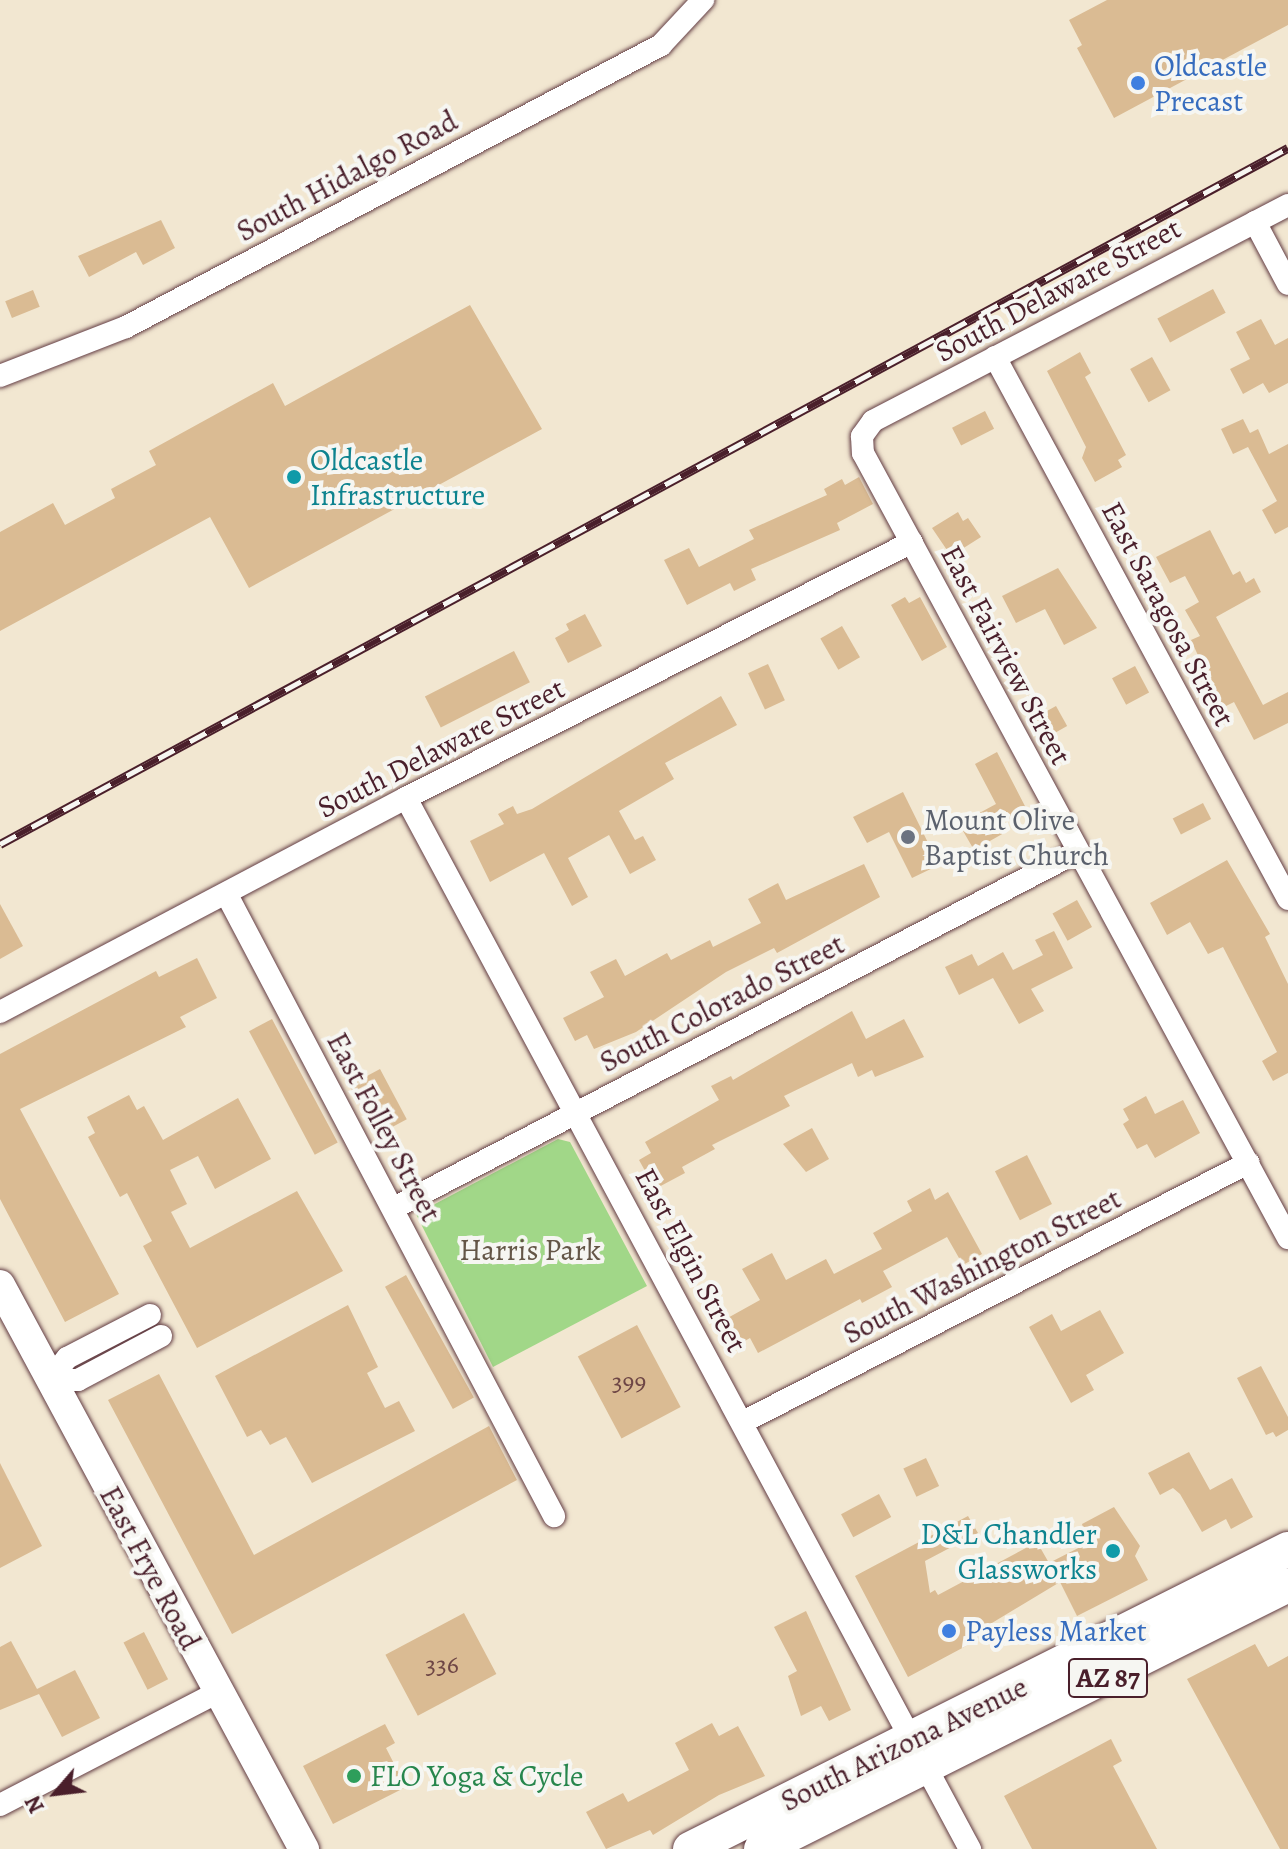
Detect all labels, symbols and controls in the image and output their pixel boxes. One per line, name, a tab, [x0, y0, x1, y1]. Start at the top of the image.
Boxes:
place label: Oldcastle Precast	[1154, 48, 1267, 118]
marker: Oldcastle Precast	[1129, 74, 1147, 92]
street label: South Hidalgo Road	[230, 103, 464, 249]
street label: South Delaware Street	[929, 210, 1187, 370]
place label: Oldcastle Infrastructure	[310, 442, 485, 512]
marker: Oldcastle Infrastructure	[285, 468, 303, 486]
street label: East Saragosa Street	[1094, 496, 1242, 732]
street label: East Fairview Street	[933, 539, 1079, 771]
street label: South Delaware Street	[311, 670, 571, 826]
place label: Mount Olive Baptist Church	[924, 802, 1109, 872]
marker: Mount Olive Baptist Church	[899, 828, 917, 846]
street label: South Colorado Street	[594, 926, 850, 1080]
street label: East Folley Street	[319, 1026, 449, 1228]
street label: East Elgin Street	[627, 1162, 755, 1358]
street label: South Washington Street	[837, 1180, 1127, 1352]
park label: Harris Park	[459, 1232, 601, 1268]
house number: 399	[612, 1366, 646, 1398]
street label: East Frye Road	[92, 1480, 208, 1656]
place label: D&L Chandler Glassworks	[920, 1516, 1097, 1586]
marker: D&L Chandler Glassworks	[1104, 1542, 1122, 1560]
place label: Payless Market	[965, 1613, 1147, 1649]
marker: Payless Market	[940, 1622, 958, 1640]
house number: 336	[425, 1649, 459, 1681]
road number: AZ 87	[1066, 1654, 1150, 1702]
street label: South Arizona Avenue	[775, 1669, 1033, 1819]
north arrow	[16, 1753, 96, 1833]
place label: FLO Yoga & Cycle	[370, 1758, 584, 1794]
marker: FLO Yoga & Cycle	[345, 1767, 363, 1785]
text: N	[18, 1790, 52, 1818]

